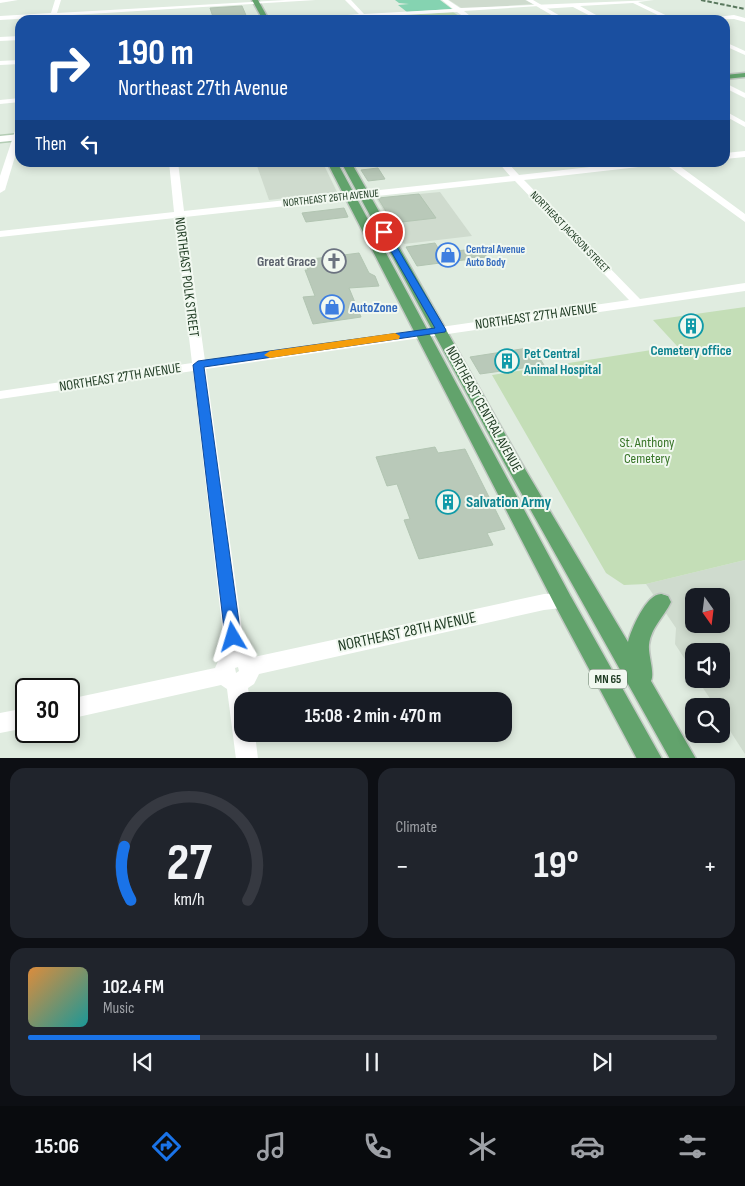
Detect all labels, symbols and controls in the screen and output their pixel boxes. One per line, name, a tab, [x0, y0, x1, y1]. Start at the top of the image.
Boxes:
text: 190 m	[118, 32, 194, 75]
icon: right	[35, 35, 100, 100]
text: Northeast 27th Avenue	[118, 75, 288, 102]
icon: left	[76, 130, 104, 158]
text: Then	[35, 133, 66, 156]
street label: NORTHEAST 26TH AVENUE	[282, 186, 380, 210]
street label: NORTHEAST JACKSON STREET	[528, 189, 613, 276]
pin	[363, 211, 405, 253]
street label: NORTHEAST POLK STREET	[171, 216, 203, 338]
icon: arrive	[370, 218, 398, 246]
shop icon: Central Avenue Auto Body	[435, 242, 461, 268]
place label: Central Avenue Auto Body	[465, 243, 525, 269]
church icon: Great Grace	[321, 248, 347, 274]
place label: Great Grace	[257, 253, 316, 270]
shop icon: AutoZone	[319, 294, 345, 320]
place label: AutoZone	[349, 299, 398, 316]
street label: NORTHEAST 27TH AVENUE	[474, 299, 598, 333]
building icon: Cemetery office	[678, 313, 704, 339]
place label: Cemetery office	[650, 342, 732, 359]
street label: NORTHEAST CENTRAL AVENUE	[442, 343, 526, 475]
place label: Pet Central Animal Hospital	[523, 345, 601, 378]
building icon: Pet Central Animal Hospital	[494, 348, 520, 374]
street label: NORTHEAST 27TH AVENUE	[58, 359, 182, 395]
park label: St. Anthony Cemetery	[619, 434, 675, 467]
building icon: Salvation Army	[435, 489, 461, 515]
place label: Salvation Army	[466, 493, 551, 512]
north arrow	[685, 588, 730, 632]
map controls	[685, 588, 730, 743]
street label: NORTHEAST 28TH AVENUE	[336, 608, 478, 656]
position arrow	[206, 610, 258, 662]
button: sound	[685, 643, 730, 688]
road number: MN 65	[589, 670, 627, 689]
speed limit sign: 30	[15, 678, 80, 743]
button: search	[685, 698, 730, 743]
text: 15:08 · 2 min · 470 m	[305, 705, 441, 728]
text: Climate	[396, 818, 437, 837]
text: 27	[166, 832, 212, 895]
text: 19°	[534, 843, 579, 888]
text: −	[396, 850, 409, 883]
text: +	[703, 850, 717, 883]
text: km/h	[173, 889, 204, 910]
text: 102.4 FM	[103, 976, 164, 999]
text: Music	[103, 999, 134, 1018]
icon: previous	[129, 1048, 157, 1076]
icon: pause	[358, 1048, 386, 1076]
icon: next	[588, 1048, 616, 1076]
icon: directions	[149, 1129, 184, 1164]
icon: music	[254, 1129, 289, 1164]
icon: phone	[360, 1129, 395, 1164]
icon: climate	[465, 1129, 500, 1164]
icon: car	[570, 1129, 605, 1164]
icon: filters	[675, 1129, 710, 1164]
text: 15:06	[35, 1133, 79, 1160]

